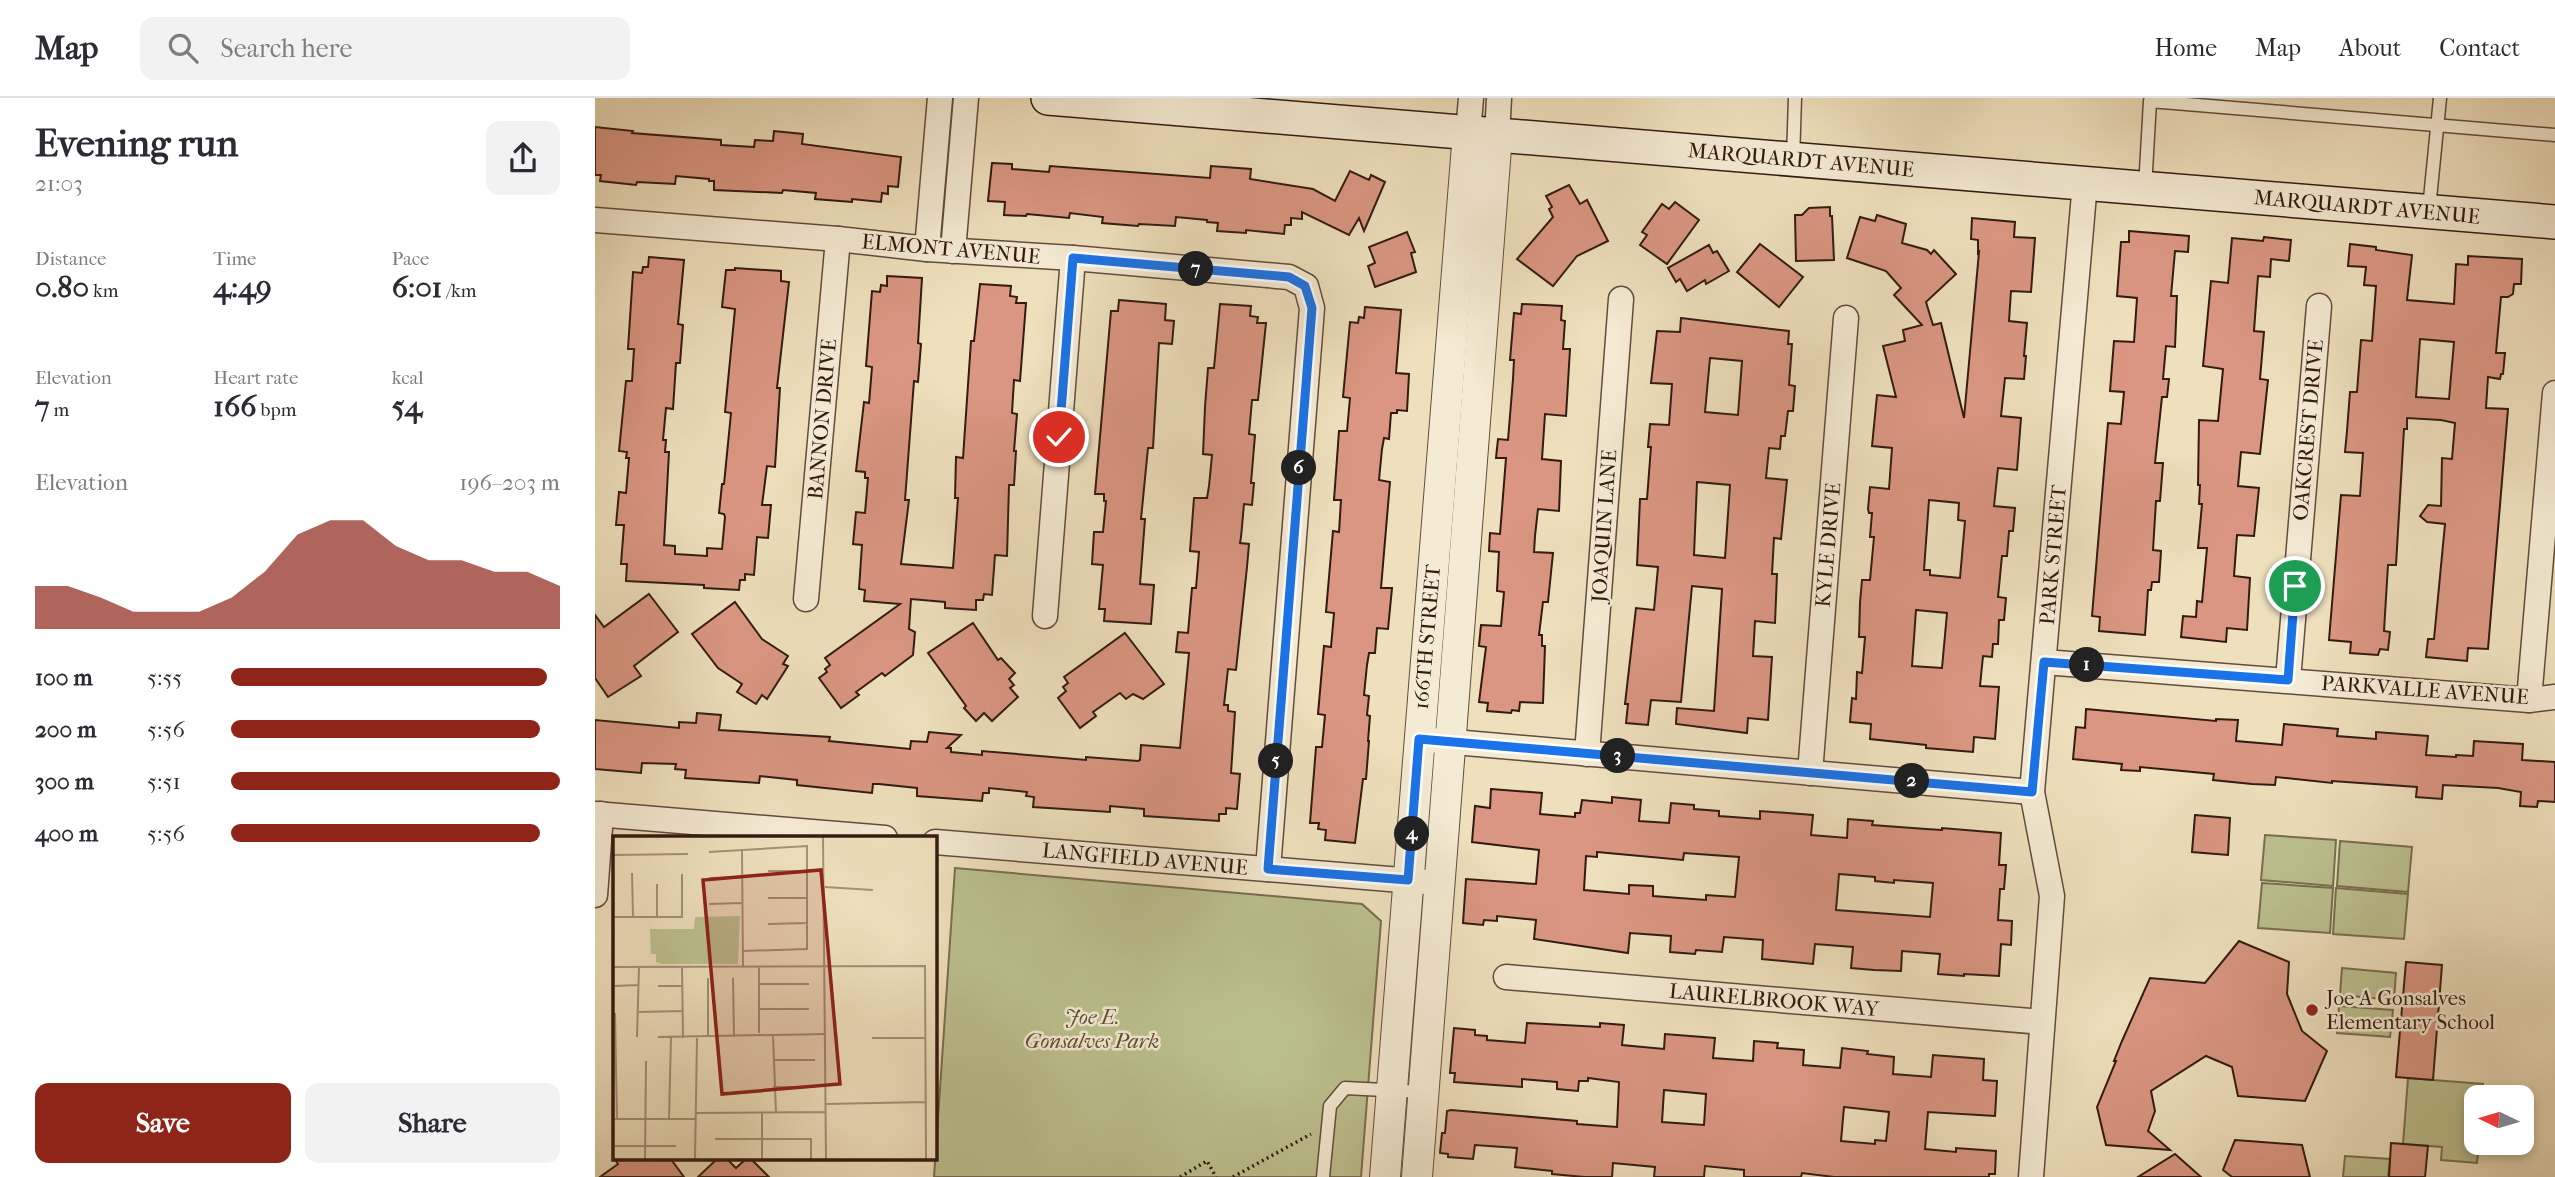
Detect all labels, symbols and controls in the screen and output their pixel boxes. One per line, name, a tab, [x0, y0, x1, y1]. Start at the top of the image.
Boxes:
search box	[140, 17, 630, 80]
text: Map	[35, 29, 98, 68]
icon: search	[164, 29, 202, 67]
text: Search here	[220, 33, 352, 64]
text: Home	[2155, 34, 2217, 62]
text: Map	[2255, 34, 2301, 62]
text: About	[2339, 34, 2401, 62]
text: Contact	[2439, 34, 2520, 62]
text: Evening run	[35, 121, 238, 166]
button: share	[486, 121, 560, 195]
street label: MARQUARDT AVENUE	[1687, 138, 1915, 182]
text: 21:03	[35, 170, 83, 197]
street label: MARQUARDT AVENUE	[2253, 185, 2481, 229]
street label: ELMONT AVENUE	[861, 229, 1042, 269]
text: Distance	[35, 248, 106, 270]
text: Time	[213, 248, 257, 270]
text: Pace	[392, 248, 430, 270]
pin: 7	[1179, 252, 1213, 286]
text: 7	[1191, 257, 1200, 279]
text: 0.80	[35, 270, 89, 305]
text: 4:49	[213, 270, 272, 305]
text: 6:01	[392, 270, 442, 305]
text: km	[89, 280, 119, 302]
text: /km	[442, 280, 477, 302]
street label: BANNON DRIVE	[803, 337, 841, 500]
street label: OAKCREST DRIVE	[2288, 338, 2328, 522]
text: Elevation	[35, 367, 112, 389]
text: Heart rate	[213, 367, 298, 389]
text: kcal	[392, 367, 424, 389]
text: 7	[35, 389, 49, 424]
text: 166	[213, 389, 256, 424]
text: 54	[392, 389, 422, 424]
text: m	[49, 399, 69, 421]
text: bpm	[256, 399, 296, 421]
pin	[1029, 407, 1089, 467]
icon: check	[1040, 418, 1078, 456]
street label: JOAQUIN LANE	[1587, 449, 1621, 605]
pin: 6	[1281, 450, 1317, 486]
text: 6	[1293, 456, 1304, 478]
text: Elevation	[35, 469, 128, 496]
text: 196–203 m	[459, 469, 560, 496]
street label: KYLE DRIVE	[1811, 481, 1845, 608]
street label: PARK STREET	[2035, 483, 2071, 626]
pin	[2265, 556, 2325, 616]
street label: 166TH STREET	[1409, 563, 1445, 710]
icon: arrive	[2276, 567, 2314, 605]
pin: 1	[2069, 648, 2105, 682]
text: 1	[2083, 653, 2090, 675]
text: 100 m	[35, 664, 93, 691]
text: 5:55	[147, 664, 182, 691]
street label: PARKVALLE AVENUE	[2320, 671, 2530, 709]
text: 200 m	[35, 716, 96, 743]
text: 5:56	[147, 716, 185, 743]
pin: 3	[1601, 738, 1635, 774]
pin: 5	[1259, 744, 1293, 778]
text: 3	[1614, 744, 1621, 766]
text: 5	[1271, 749, 1280, 771]
pin: 2	[1895, 764, 1929, 798]
text: 300 m	[35, 768, 94, 795]
text: 5:51	[147, 768, 181, 795]
text: 2	[1907, 769, 1916, 791]
pin: 4	[1395, 816, 1429, 852]
text: 400 m	[35, 820, 98, 847]
text: 5:56	[147, 820, 185, 847]
text: 4	[1406, 822, 1417, 844]
inset map	[613, 836, 936, 1160]
street label: LANGFIELD AVENUE	[1041, 838, 1249, 880]
street label: LAURELBROOK WAY	[1668, 979, 1881, 1021]
place label: Joe A Gonsalves Elementary School	[2324, 986, 2495, 1034]
marker: Joe A Gonsalves Elementary School	[2304, 1002, 2320, 1018]
park label: Joe E. Gonsalves Park	[1025, 1005, 1159, 1053]
button: Save	[35, 1083, 291, 1163]
button: Share	[305, 1083, 560, 1163]
north arrow	[2464, 1085, 2534, 1155]
map controls	[2464, 1085, 2534, 1155]

